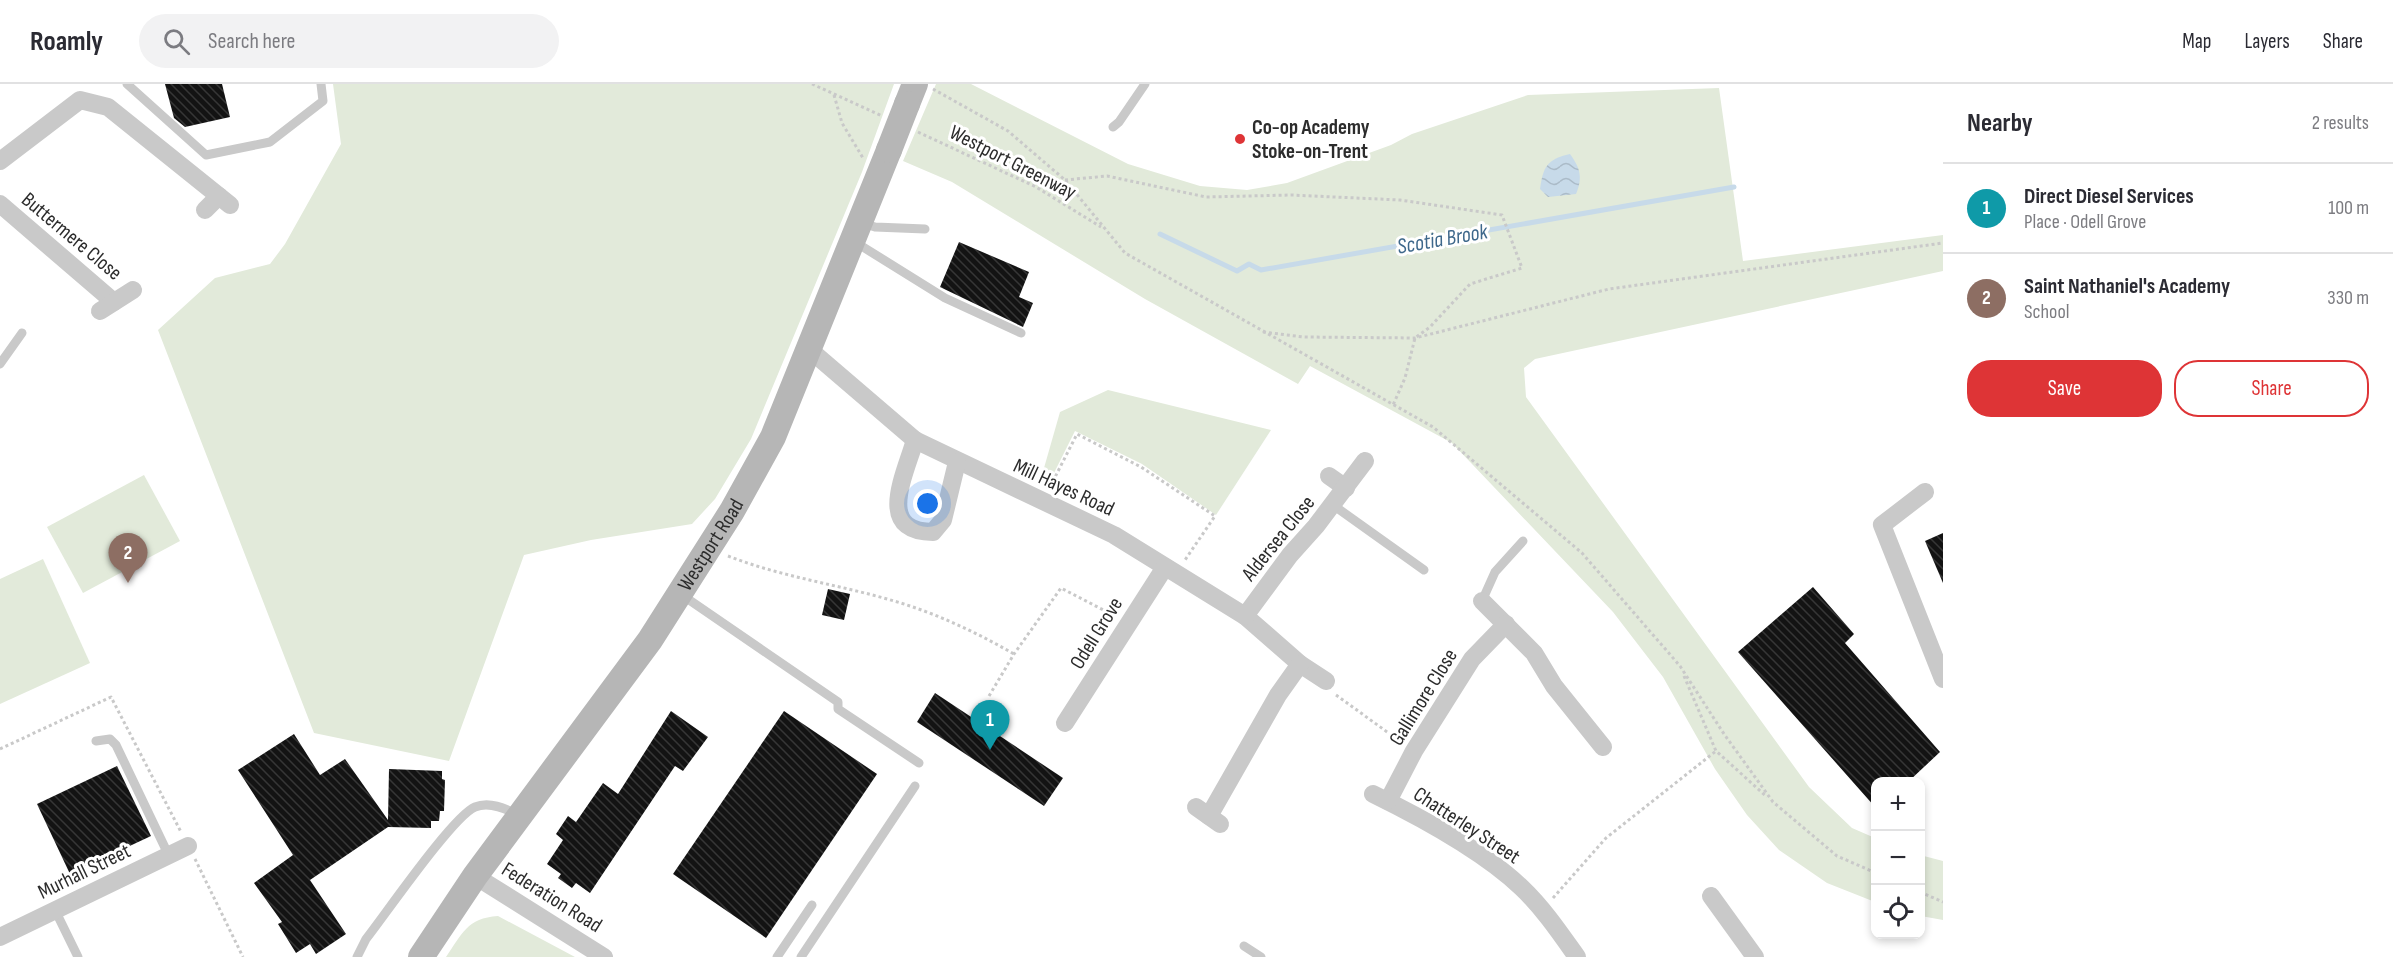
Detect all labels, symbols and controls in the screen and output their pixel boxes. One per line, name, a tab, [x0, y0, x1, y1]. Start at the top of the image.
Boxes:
search box	[139, 14, 559, 68]
text: Roamly	[30, 25, 103, 58]
icon: search	[160, 25, 193, 58]
text: Search here	[208, 28, 295, 55]
text: Map	[2182, 29, 2211, 54]
text: Layers	[2244, 29, 2290, 54]
text: Share	[2323, 29, 2363, 54]
text: Nearby	[1967, 108, 2033, 139]
text: 2 results	[2312, 111, 2369, 135]
place label: Co-op Academy Stoke-on-Trent	[1252, 115, 1370, 164]
street label: Westport Greenway	[945, 120, 1080, 205]
marker: Co-op Academy Stoke-on-Trent	[1233, 132, 1247, 146]
text: Direct Diesel Services	[2024, 183, 2194, 210]
street label: Buttermere Close	[16, 187, 127, 286]
text: 1	[1983, 196, 1990, 220]
text: 100 m	[2328, 196, 2369, 220]
text: Place · Odell Grove	[2024, 210, 2146, 234]
water label: Scotia Brook	[1395, 218, 1490, 261]
text: Saint Nathaniel's Academy	[2024, 273, 2230, 300]
text: 2	[1982, 286, 1991, 310]
text: 330 m	[2327, 286, 2369, 310]
text: School	[2024, 300, 2069, 324]
button: Save	[1967, 360, 2162, 417]
button: Share	[2174, 360, 2369, 417]
street label: Mill Hayes Road	[1009, 453, 1118, 522]
your location	[913, 489, 942, 518]
street label: Aldersea Close	[1236, 491, 1320, 587]
street label: Westport Road	[672, 495, 749, 596]
pin: 2	[108, 534, 148, 583]
street label: Odell Grove	[1065, 593, 1128, 674]
street label: Gallimore Close	[1384, 644, 1463, 750]
pin: 1	[970, 700, 1010, 750]
map controls	[1871, 777, 1925, 939]
button: +	[1871, 777, 1925, 831]
street label: Chatterley Street	[1409, 782, 1525, 869]
button: −	[1871, 831, 1925, 885]
street label: Murhall Street	[34, 838, 135, 905]
street label: Federation Road	[497, 857, 606, 938]
button: locate	[1871, 885, 1925, 939]

